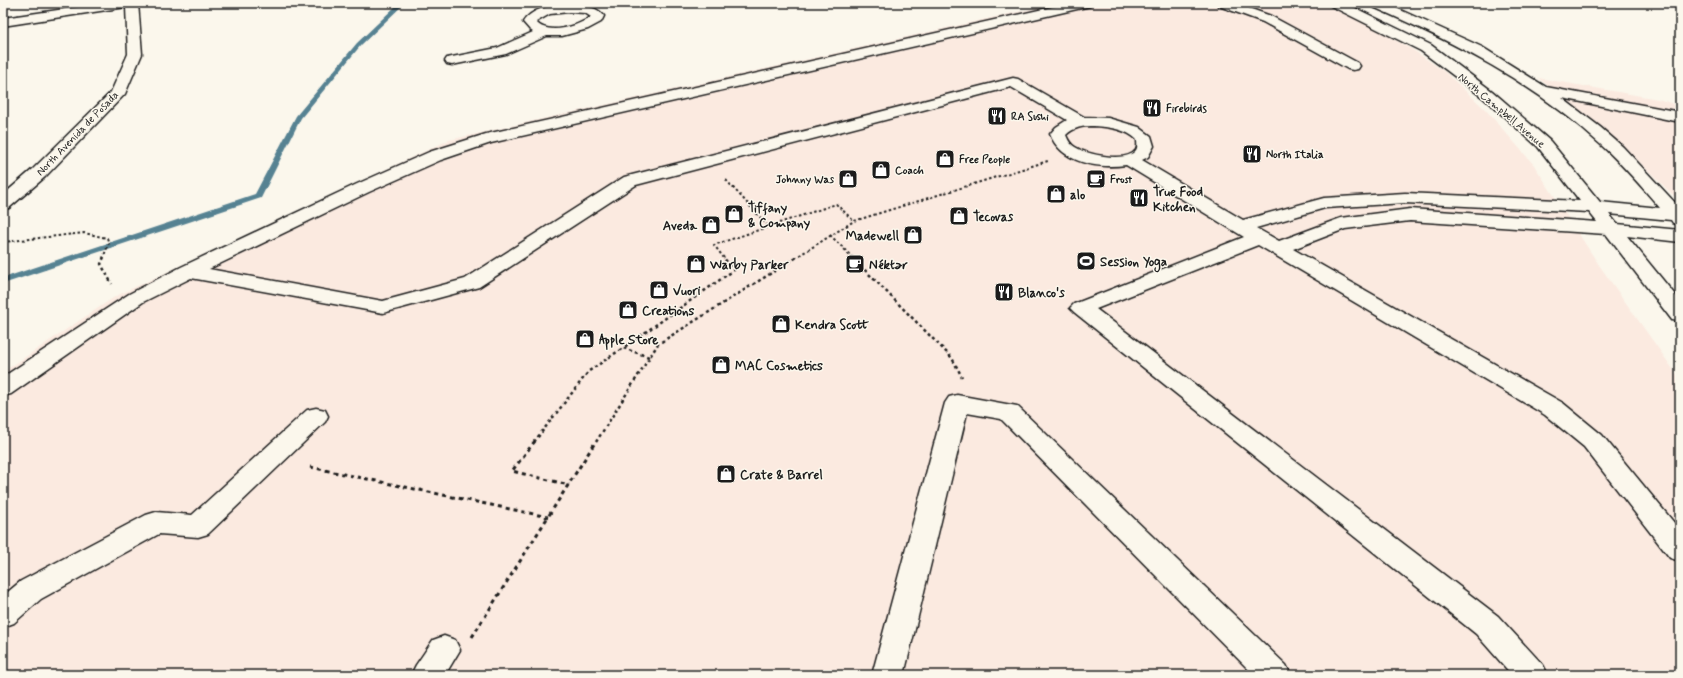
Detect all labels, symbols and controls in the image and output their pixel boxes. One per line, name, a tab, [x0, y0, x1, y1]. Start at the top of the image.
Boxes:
street label: North Campbell Avenue	[1455, 70, 1548, 152]
street label: North Avenida de Posada	[34, 88, 122, 179]
restaurant icon: Firebirds	[1141, 97, 1163, 119]
place label: Firebirds	[1166, 102, 1207, 116]
restaurant icon: RA Sushi	[986, 105, 1008, 127]
place label: RA Sushi	[1011, 110, 1049, 124]
restaurant icon: North Italia	[1241, 143, 1263, 165]
shop icon: Free People	[934, 148, 956, 170]
place label: North Italia	[1266, 148, 1324, 162]
place label: Free People	[959, 153, 1010, 167]
shop icon: Coach	[870, 159, 892, 181]
place label: Coach	[895, 164, 924, 178]
shop icon: Johnny Was	[837, 168, 859, 190]
cafe icon: Frost	[1085, 168, 1107, 190]
place label: Johnny Was	[776, 173, 834, 187]
place label: Frost	[1110, 173, 1133, 187]
shop icon: alo	[1045, 183, 1067, 205]
place label: True Food Kitchen	[1153, 184, 1204, 216]
place label: alo	[1070, 187, 1086, 204]
restaurant icon: True Food Kitchen	[1128, 187, 1150, 209]
place label: Tiffany & Company	[748, 200, 811, 232]
shop icon: Tiffany & Company	[723, 203, 745, 225]
shop icon: Tecovas	[948, 205, 970, 227]
place label: Tecovas	[973, 209, 1014, 226]
shop icon: Aveda	[700, 214, 722, 236]
place label: Aveda	[663, 218, 698, 235]
shop icon: Madewell	[902, 224, 924, 246]
place label: Madewell	[846, 228, 900, 245]
sports icon: Session Yoga	[1075, 250, 1097, 272]
shop icon: Warby Parker	[685, 253, 707, 275]
cafe icon: Néktər	[844, 253, 866, 275]
place label: Session Yoga	[1100, 254, 1167, 273]
place label: Warby Parker	[709, 257, 789, 274]
place label: Néktər	[869, 257, 908, 274]
shop icon: Vuori	[648, 279, 670, 301]
restaurant icon: Blanco's	[993, 281, 1015, 303]
place label: Vuori	[673, 283, 701, 300]
place label: Blanco's	[1018, 285, 1065, 302]
shop icon: Creations	[617, 299, 639, 321]
place label: Creations	[642, 303, 695, 320]
shop icon: Kendra Scott	[770, 313, 792, 335]
place label: Kendra Scott	[795, 317, 869, 334]
shop icon: Apple Store	[574, 328, 596, 350]
place label: Apple Store	[599, 332, 658, 350]
shop icon: MAC Cosmetics	[710, 354, 732, 376]
place label: MAC Cosmetics	[735, 358, 823, 375]
shop icon: Crate & Barrel	[715, 463, 737, 485]
place label: Crate & Barrel	[740, 467, 823, 484]

